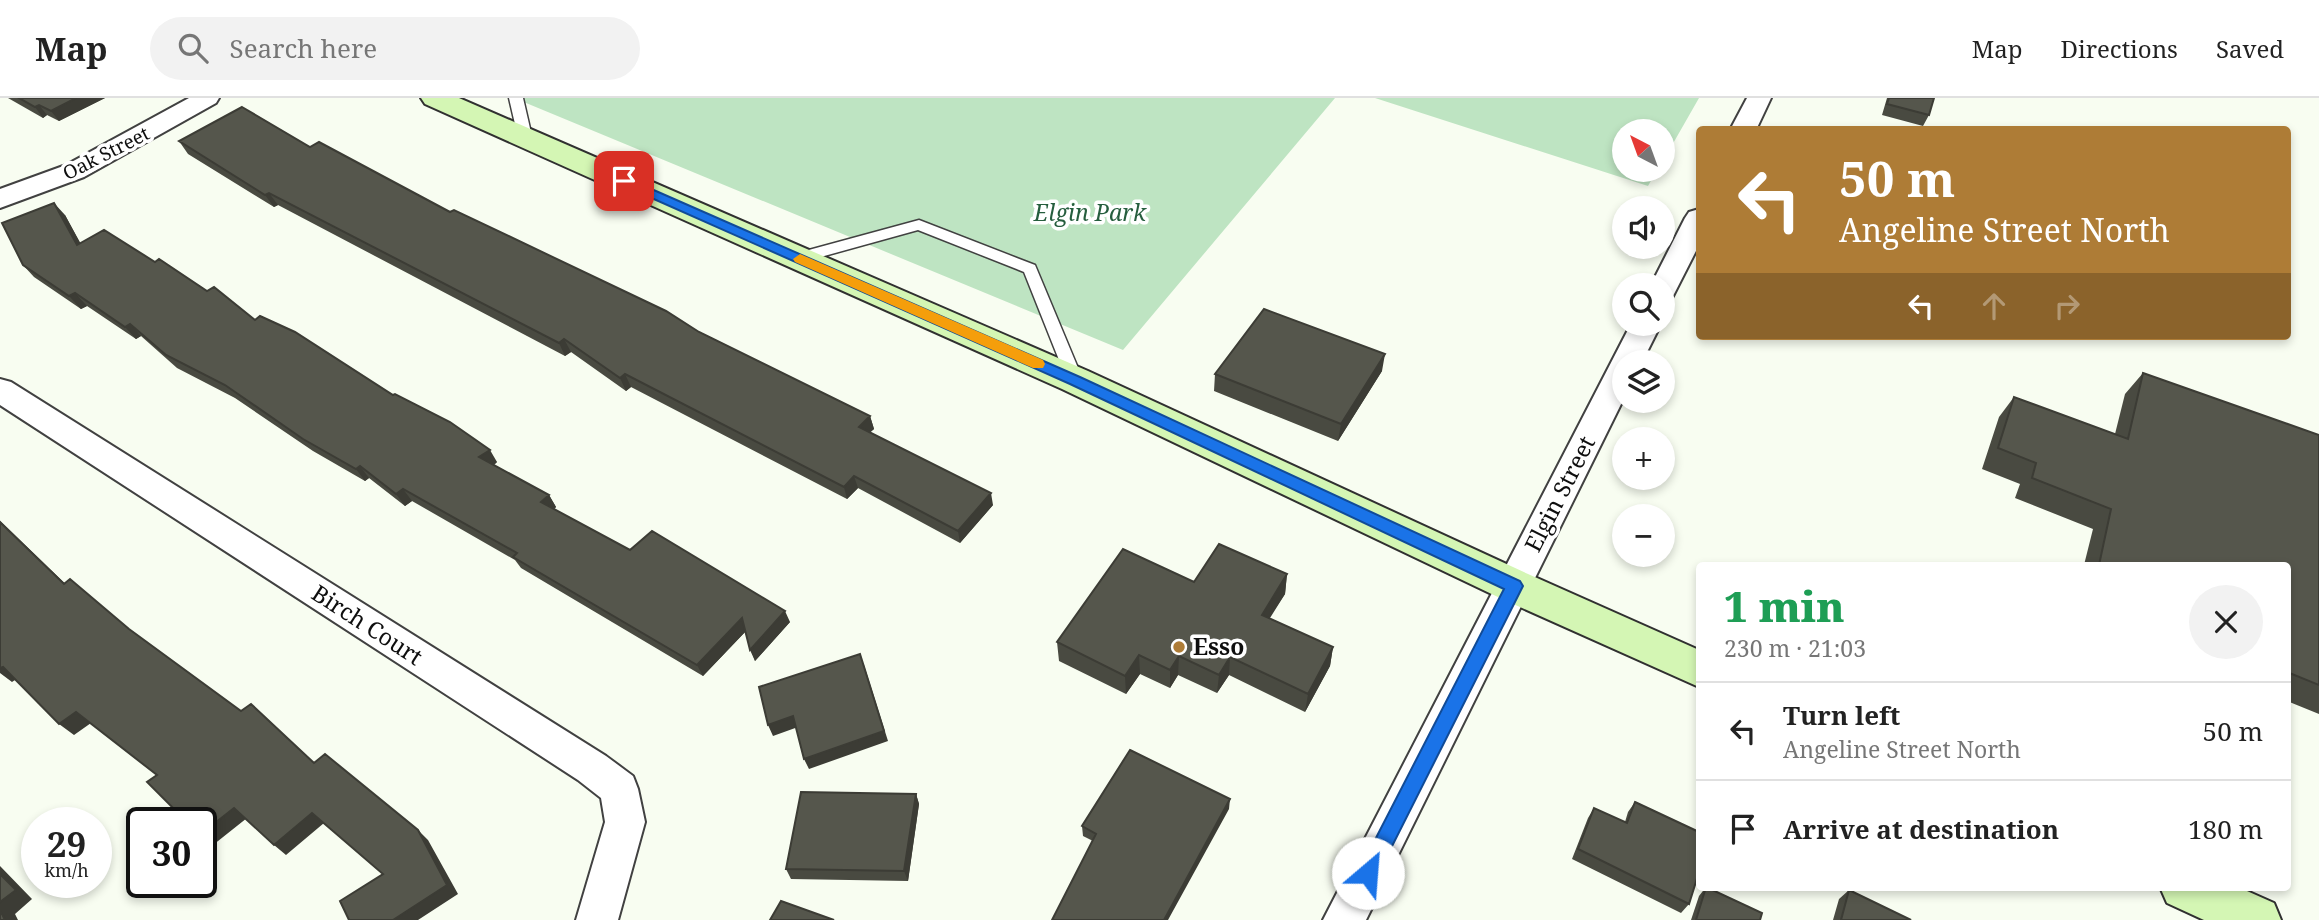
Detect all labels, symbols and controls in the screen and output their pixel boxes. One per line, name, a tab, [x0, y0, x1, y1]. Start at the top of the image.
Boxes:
search box	[150, 17, 640, 80]
text: Map	[35, 26, 108, 71]
icon: search	[174, 29, 212, 67]
text: Search here	[230, 30, 377, 66]
text: Map	[1972, 32, 2023, 65]
text: Directions	[2061, 32, 2178, 65]
text: Saved	[2216, 32, 2284, 65]
north arrow	[1612, 119, 1675, 182]
map controls	[1612, 119, 1675, 567]
street label: Oak Street	[58, 120, 154, 186]
text: 50 m	[1839, 145, 1955, 211]
pin	[594, 151, 654, 211]
icon: left	[1724, 154, 1815, 245]
icon: arrive	[605, 162, 643, 200]
park label: Elgin Park	[1033, 196, 1147, 228]
button: sound	[1612, 196, 1675, 259]
text: Angeline Street North	[1839, 208, 2170, 251]
button: search	[1612, 273, 1675, 336]
icon: left	[1902, 287, 1940, 325]
icon: ahead	[1975, 287, 2013, 325]
icon: right	[2048, 287, 2086, 325]
button: layers	[1612, 350, 1675, 413]
button: +	[1612, 427, 1675, 490]
street label: Elgin Street	[1516, 430, 1602, 557]
button: −	[1612, 504, 1675, 567]
street label: Birch Court	[306, 576, 429, 672]
text: 1 min	[1724, 577, 1845, 634]
button: close	[2189, 585, 2263, 659]
place label: Esso	[1193, 630, 1244, 662]
text: 230 m · 21:03	[1724, 632, 1866, 664]
marker: Esso	[1171, 639, 1187, 655]
text: Turn left	[1783, 697, 1900, 733]
icon: left	[1724, 712, 1762, 750]
text: 50 m	[2203, 713, 2263, 749]
text: Angeline Street North	[1783, 733, 2021, 765]
speed limit sign: 30	[126, 807, 217, 898]
icon: arrive	[1724, 810, 1762, 848]
text: Arrive at destination	[1783, 811, 2059, 847]
text: 180 m	[2188, 811, 2263, 847]
text: 29	[47, 820, 86, 867]
position arrow	[1331, 836, 1405, 910]
text: km/h	[44, 858, 89, 882]

